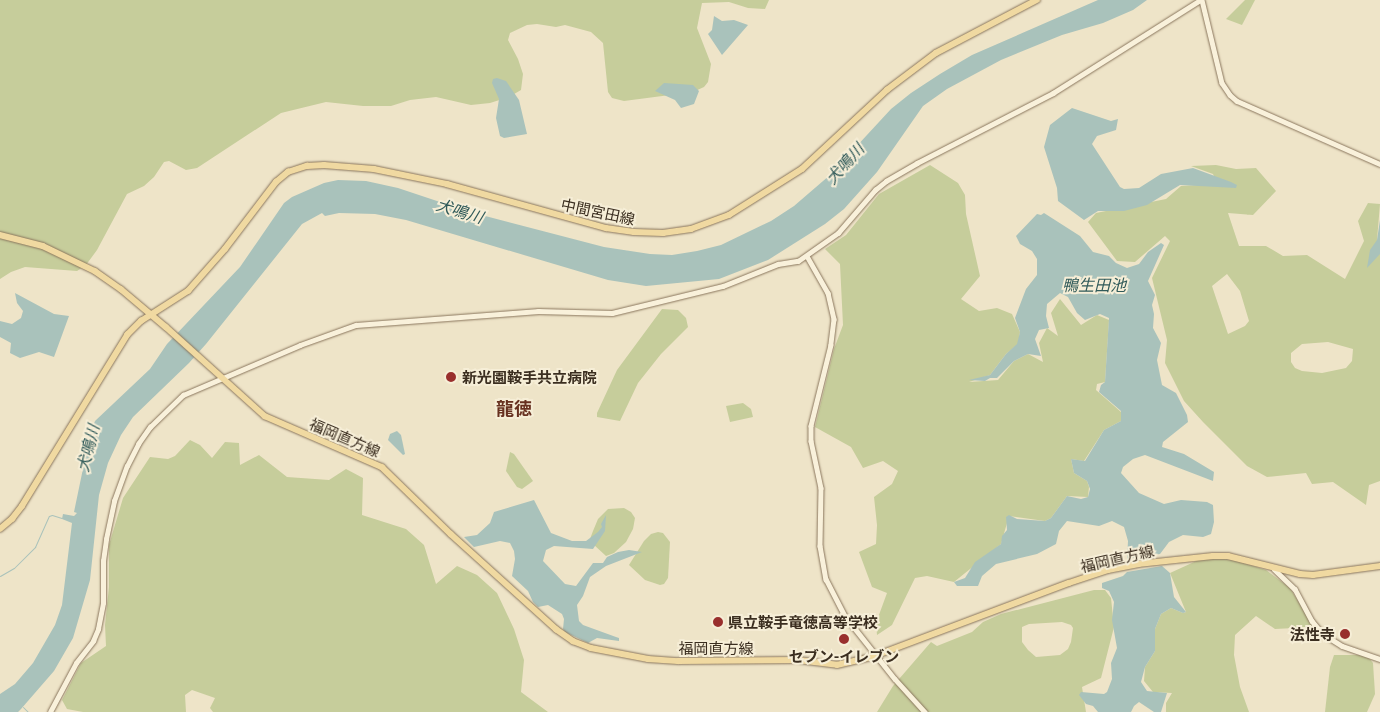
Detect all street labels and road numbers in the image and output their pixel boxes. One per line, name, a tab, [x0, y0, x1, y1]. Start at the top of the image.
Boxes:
street label: 中間宮田線	[559, 194, 637, 228]
street label: 福岡直方線	[307, 414, 383, 460]
street label: 福岡直方線	[1078, 541, 1156, 575]
street label: 福岡直方線	[679, 639, 753, 657]

